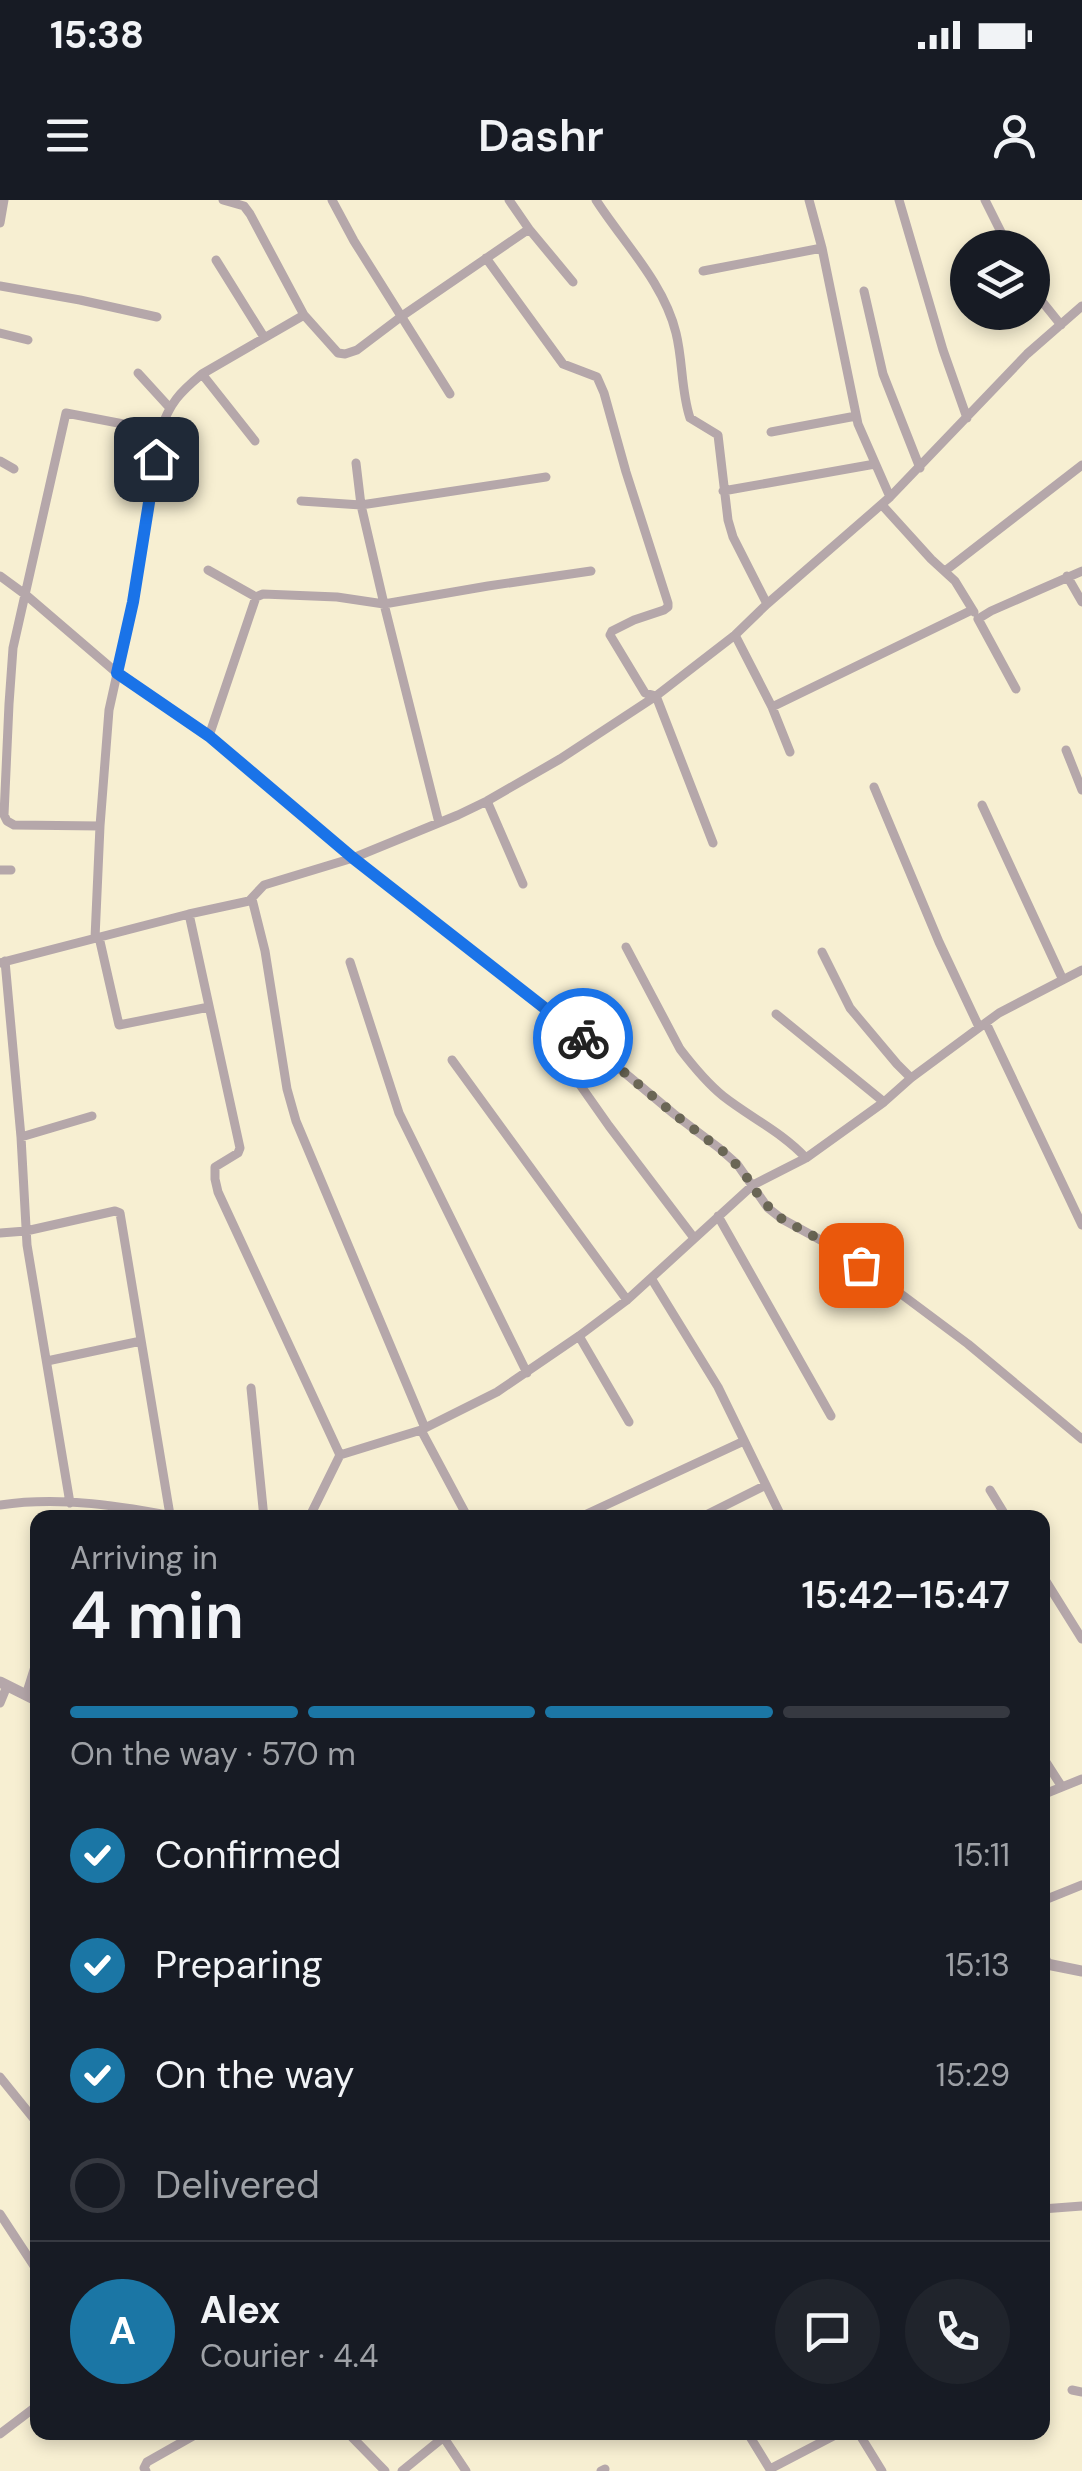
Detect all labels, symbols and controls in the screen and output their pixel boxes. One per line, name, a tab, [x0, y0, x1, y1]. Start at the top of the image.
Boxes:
text: 15:38	[50, 10, 144, 60]
text: Dashr	[478, 106, 604, 165]
icon: menu	[40, 108, 95, 163]
icon: person	[987, 108, 1042, 163]
map controls	[950, 230, 1050, 330]
button: layers	[950, 230, 1050, 330]
pin	[114, 417, 199, 502]
icon: home	[129, 432, 184, 487]
courier	[533, 988, 633, 1088]
icon: bike	[556, 1011, 611, 1066]
pin	[819, 1223, 904, 1308]
icon: bag	[834, 1238, 889, 1293]
text: Arriving in	[70, 1537, 218, 1579]
text: 15:42–15:47	[801, 1570, 1010, 1620]
text: 4 min	[70, 1574, 244, 1658]
text: On the way · 570 m	[70, 1733, 356, 1775]
icon: check	[70, 1828, 125, 1883]
text: Confirmed	[155, 1830, 341, 1880]
text: 15:11	[954, 1834, 1010, 1876]
icon: check	[70, 1938, 125, 1993]
text: Preparing	[155, 1940, 323, 1990]
text: 15:13	[945, 1944, 1010, 1986]
icon: check	[70, 2048, 125, 2103]
text: On the way	[155, 2050, 354, 2100]
text: 15:29	[936, 2054, 1010, 2096]
text: Delivered	[155, 2160, 320, 2210]
button: chat	[775, 2279, 880, 2384]
button: phone	[905, 2279, 1010, 2384]
text: Alex	[200, 2285, 280, 2335]
text: A	[109, 2306, 136, 2356]
text: Courier · 4.4	[200, 2335, 378, 2377]

